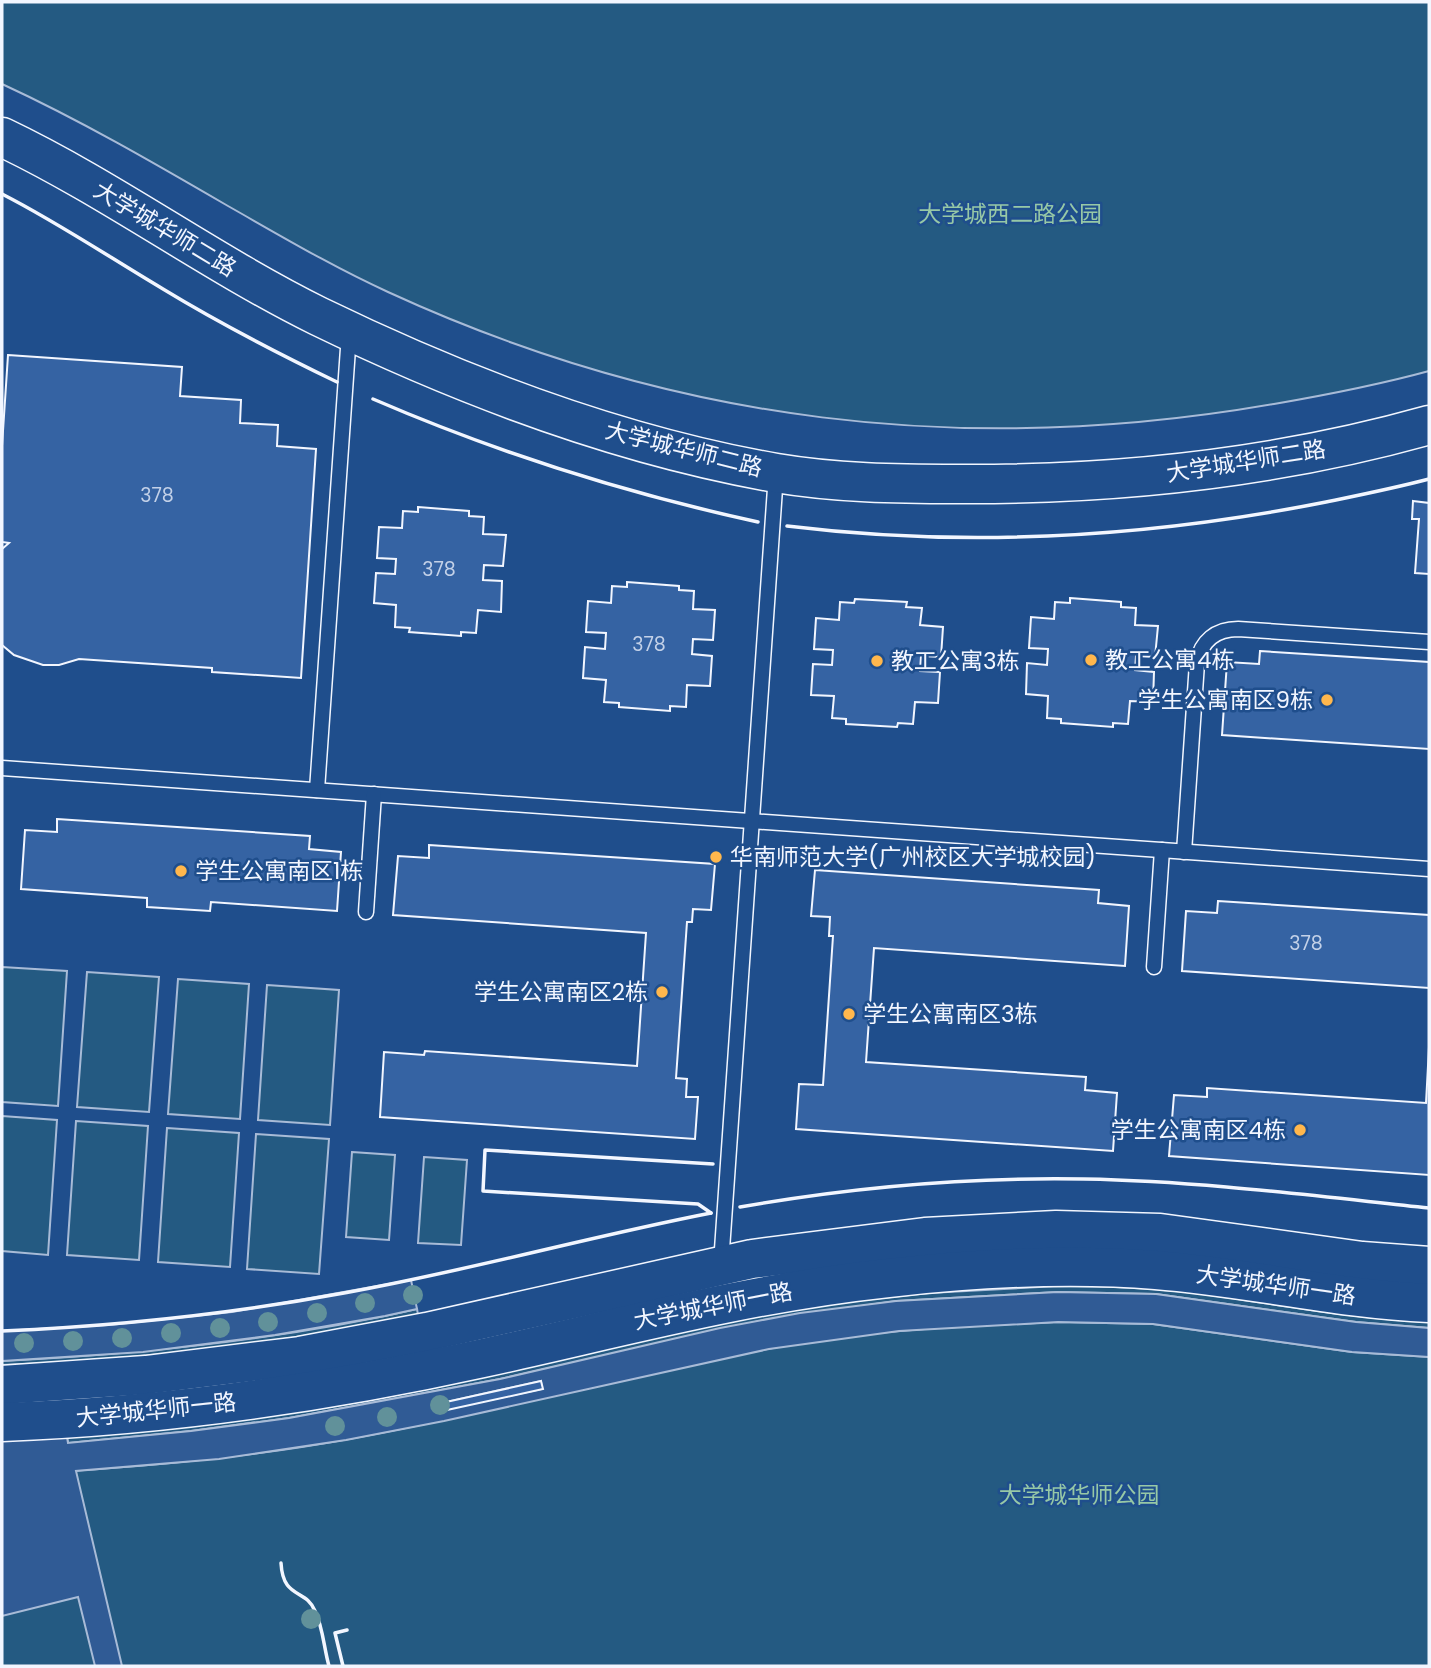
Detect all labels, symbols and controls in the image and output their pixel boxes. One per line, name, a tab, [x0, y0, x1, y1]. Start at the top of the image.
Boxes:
street label: 大学城华师二路	[88, 174, 242, 284]
park label: 大学城西二路公园	[918, 198, 1102, 230]
street label: 大学城华师二路	[602, 414, 766, 484]
street label: 大学城华师二路	[1164, 433, 1328, 489]
house number: 378	[140, 482, 174, 509]
house number: 378	[422, 556, 456, 583]
house number: 378	[632, 631, 666, 658]
place label: 教工公寓4栋	[1105, 644, 1234, 676]
place label: 教工公寓3栋	[891, 645, 1020, 677]
marker: 教工公寓4栋	[1083, 652, 1099, 668]
marker: 教工公寓3栋	[869, 653, 885, 669]
place label: 学生公寓南区9栋	[1138, 684, 1313, 716]
marker: 学生公寓南区9栋	[1319, 692, 1335, 708]
place label: 华南师范大学(广州校区大学城校园)	[730, 841, 1096, 873]
marker: 华南师范大学(广州校区大学城校园)	[708, 849, 724, 865]
place label: 学生公寓南区1栋	[195, 855, 363, 887]
marker: 学生公寓南区1栋	[173, 863, 189, 879]
house number: 378	[1289, 930, 1323, 957]
place label: 学生公寓南区2栋	[474, 976, 648, 1008]
marker: 学生公寓南区2栋	[654, 984, 670, 1000]
place label: 学生公寓南区3栋	[863, 998, 1038, 1030]
marker: 学生公寓南区3栋	[841, 1006, 857, 1022]
place label: 学生公寓南区4栋	[1111, 1114, 1286, 1146]
marker: 学生公寓南区4栋	[1292, 1122, 1308, 1138]
street label: 大学城华师一路	[1194, 1258, 1358, 1312]
street label: 大学城华师一路	[631, 1275, 795, 1337]
street label: 大学城华师一路	[74, 1386, 238, 1434]
park label: 大学城华师公园	[999, 1479, 1160, 1511]

